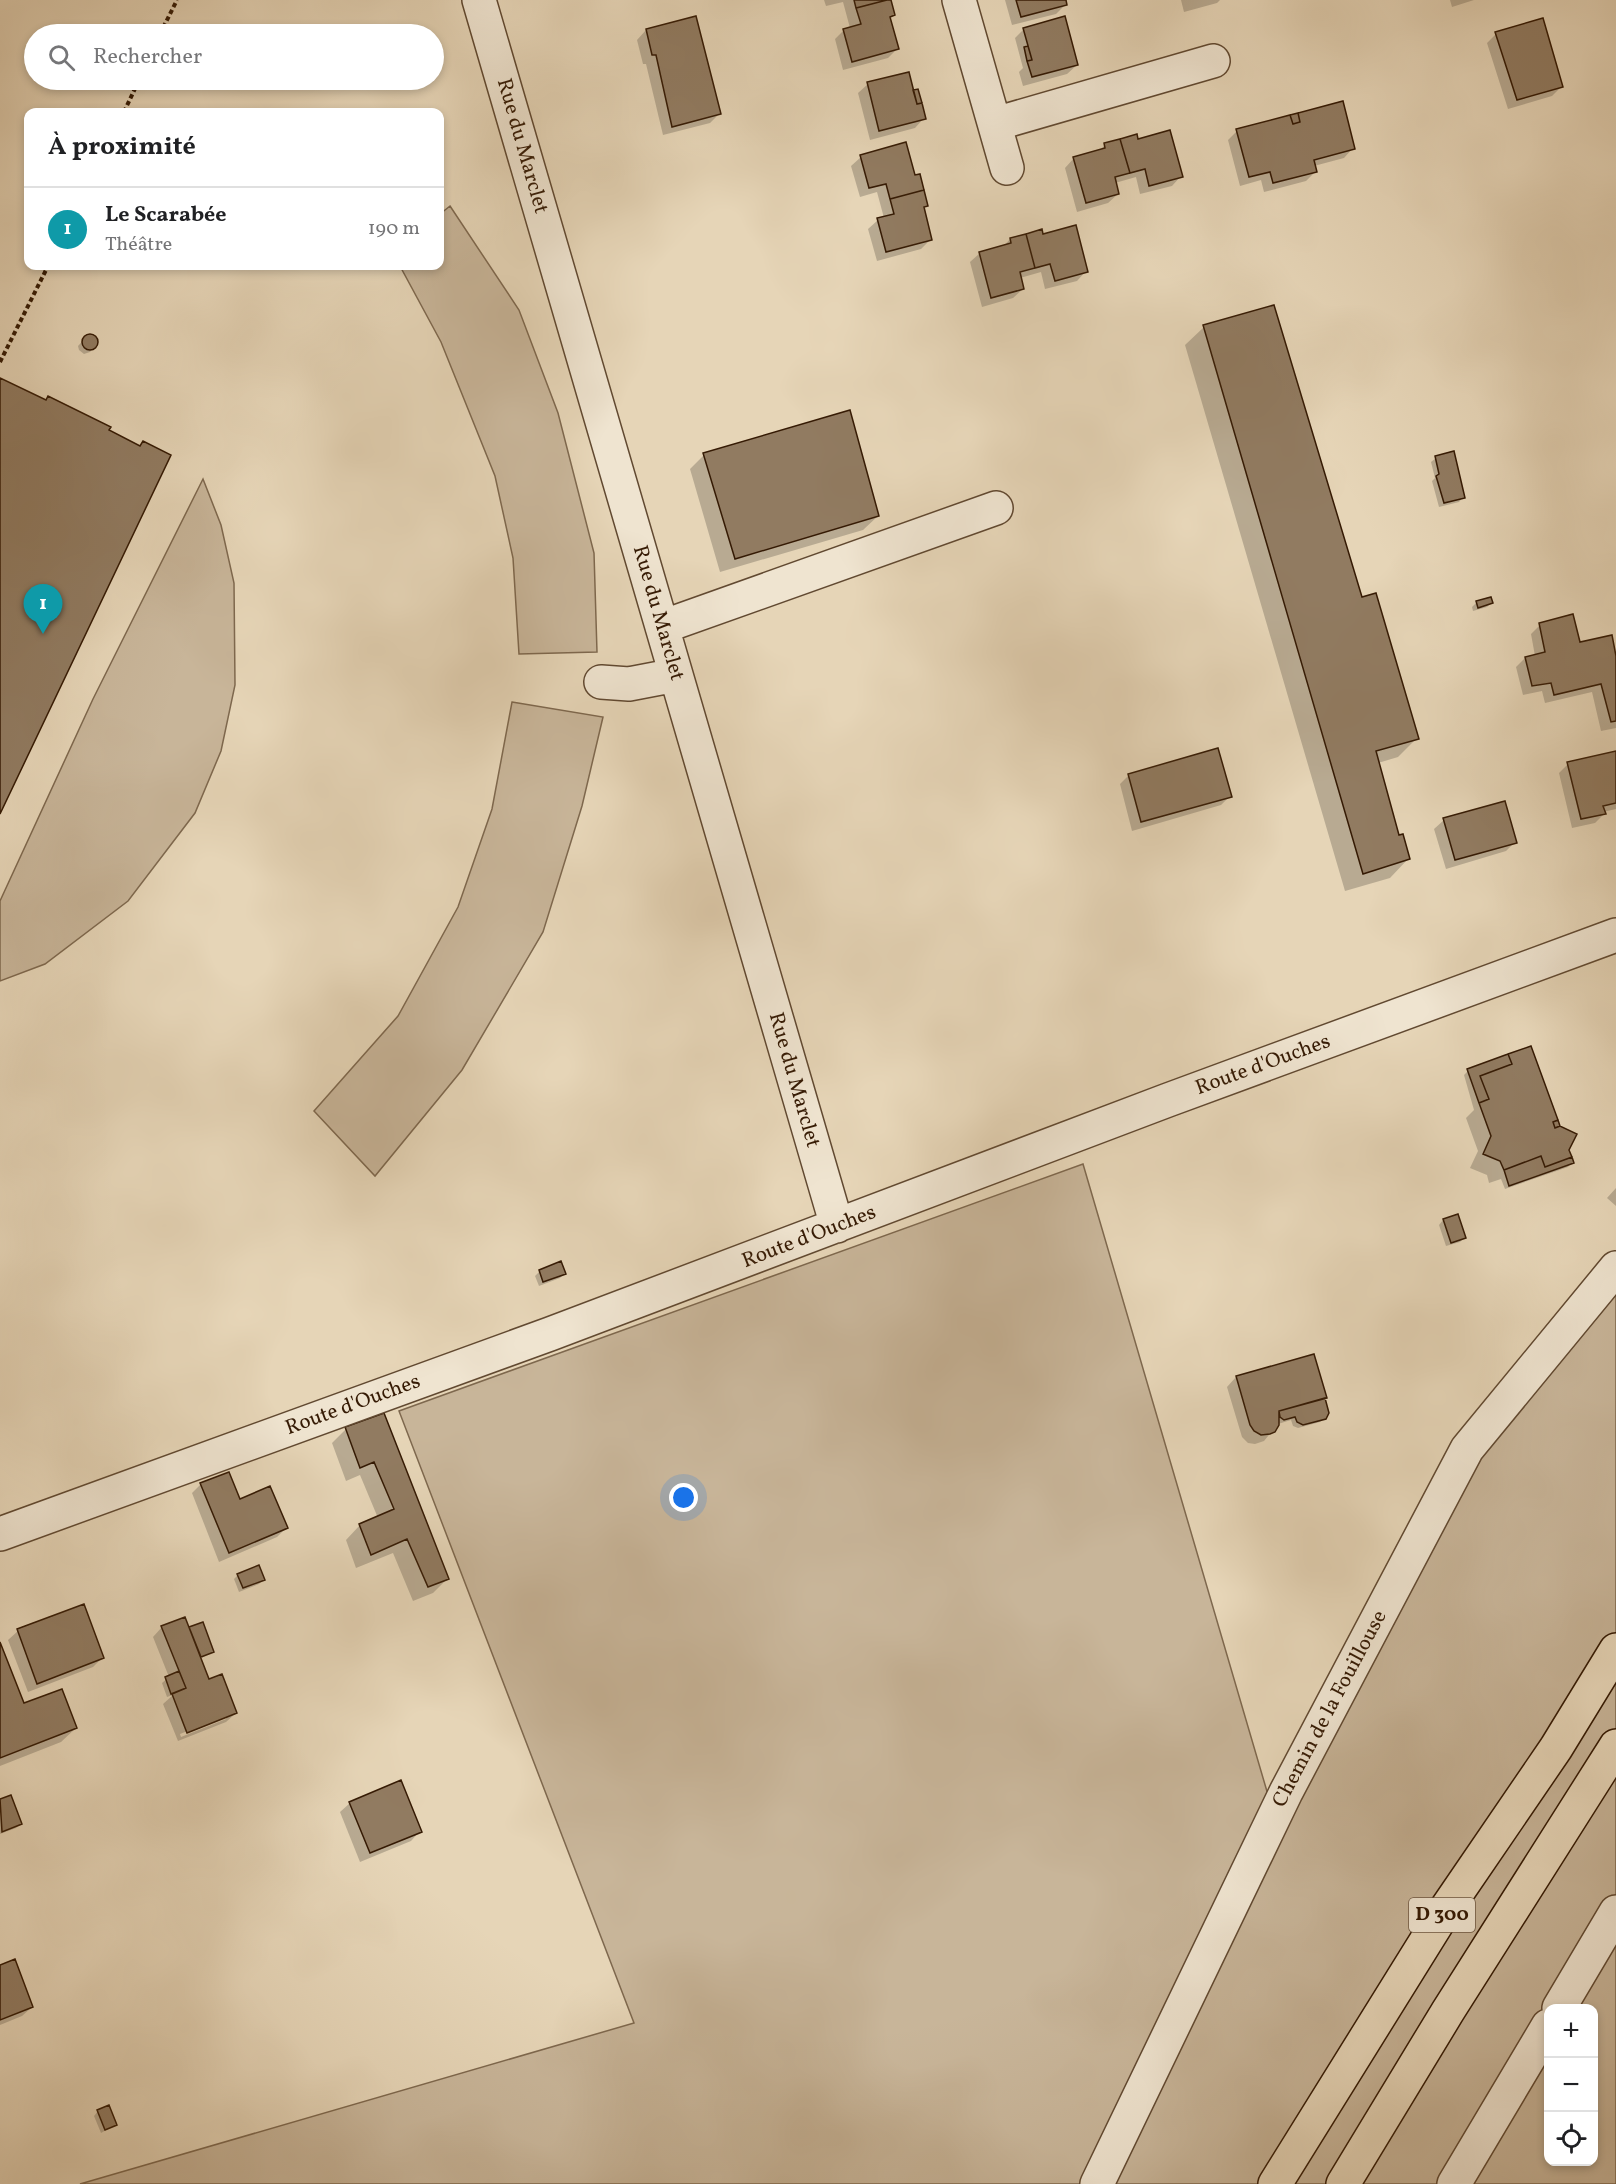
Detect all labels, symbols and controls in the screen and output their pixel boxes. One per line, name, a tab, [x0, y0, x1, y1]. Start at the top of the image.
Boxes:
search box	[24, 24, 444, 90]
icon: search	[45, 41, 78, 74]
text: Rechercher	[93, 42, 202, 73]
street label: Rue du Marclet	[489, 75, 555, 217]
text: À proximité	[48, 129, 196, 165]
text: Le Scarabée	[105, 200, 227, 231]
text: 1	[63, 215, 72, 243]
text: 190 m	[368, 215, 420, 243]
text: Théâtre	[105, 231, 172, 259]
street label: Rue du Marclet	[625, 542, 691, 684]
pin: 1	[24, 584, 63, 634]
street label: Rue du Marclet	[761, 1009, 827, 1151]
street label: Route d'Ouches	[1192, 1027, 1334, 1103]
street label: Route d'Ouches	[738, 1198, 880, 1276]
street label: Route d'Ouches	[282, 1367, 424, 1443]
your location	[669, 1483, 698, 1512]
street label: Chemin de la Fouillouse	[1266, 1605, 1394, 1813]
road number: D 300	[1409, 1898, 1475, 1932]
map controls	[1544, 2004, 1598, 2166]
button: +	[1544, 2004, 1598, 2058]
button: −	[1544, 2058, 1598, 2112]
button: locate	[1544, 2112, 1598, 2166]

